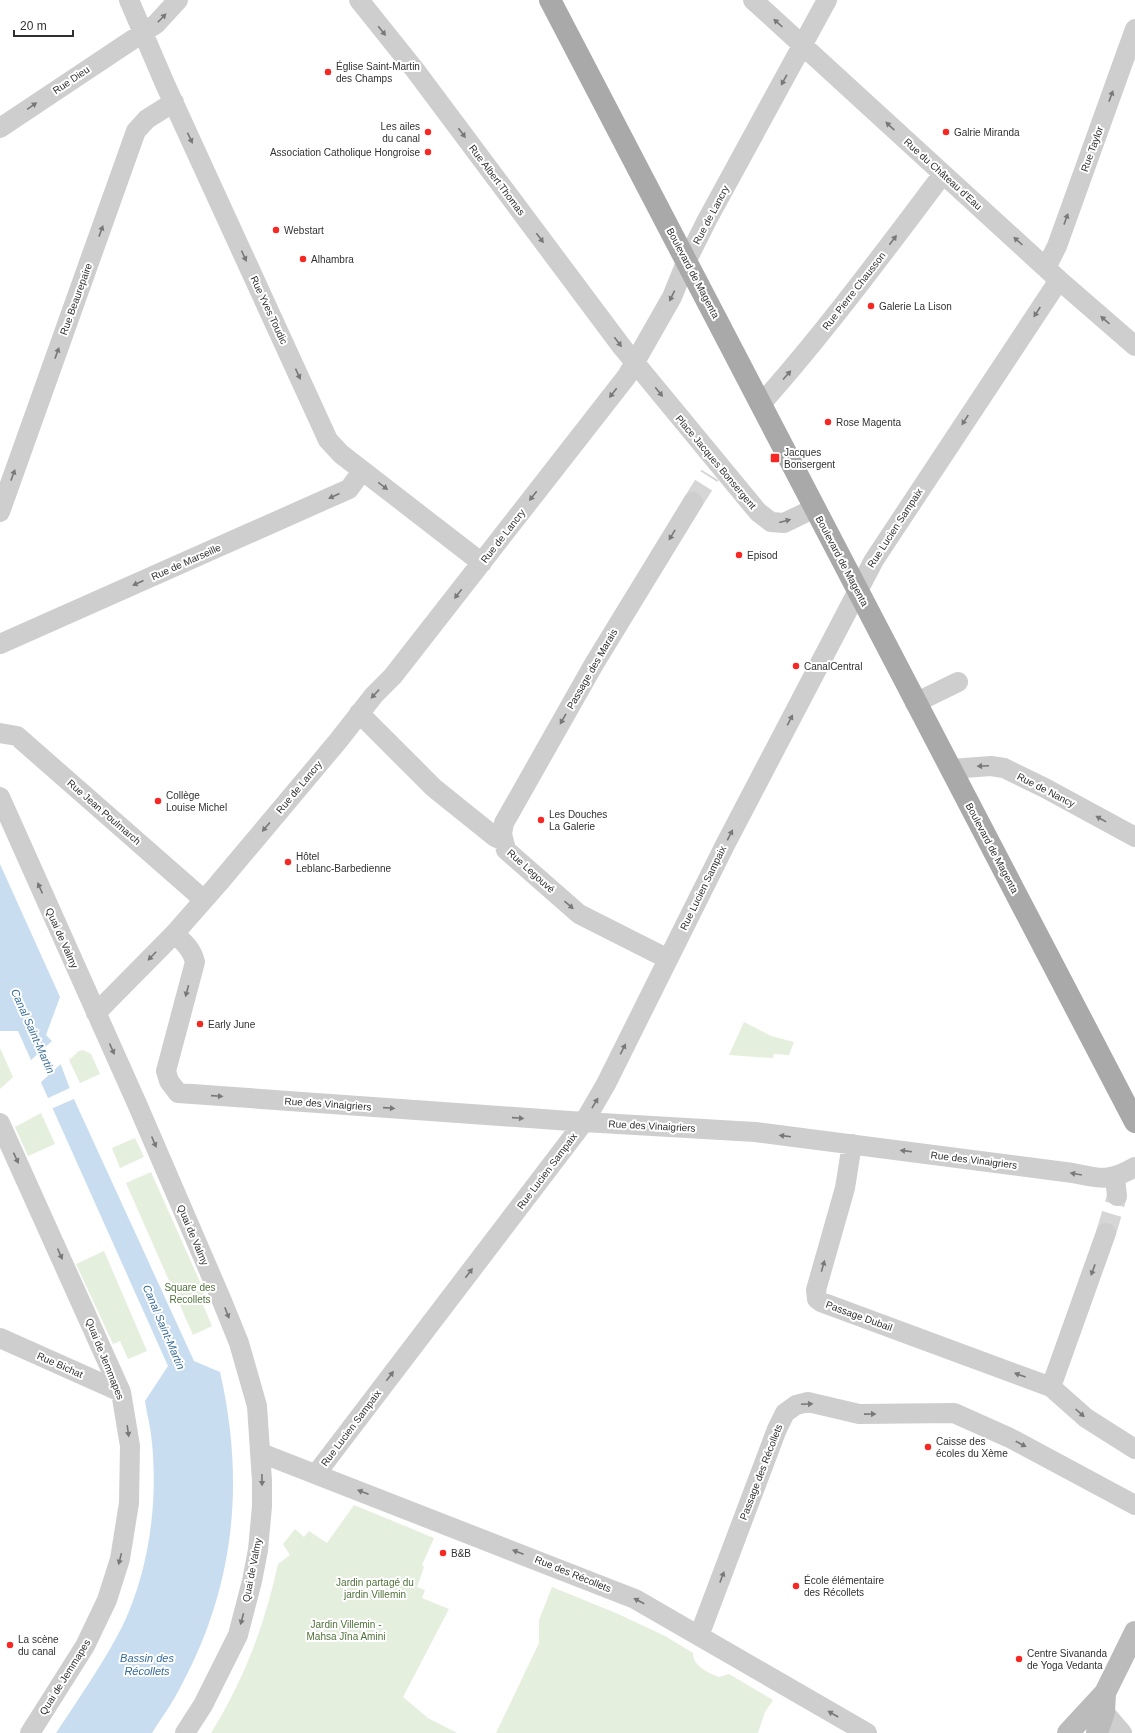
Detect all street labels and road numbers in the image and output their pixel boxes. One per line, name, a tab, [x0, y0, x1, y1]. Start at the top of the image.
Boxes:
street label: Rue Dieu	[51, 64, 91, 96]
street label: Rue Taylor	[1079, 124, 1106, 173]
street label: Rue du Château d'Eau	[902, 136, 984, 212]
street label: Rue Albert Thomas	[467, 143, 527, 217]
street label: Rue de Lancry	[691, 184, 731, 246]
street label: Boulevard de Magenta	[665, 226, 722, 320]
street label: Rue Pierre Chausson	[820, 250, 888, 332]
street label: Rue Beaurepaire	[58, 261, 94, 336]
street label: Rue Yves Toudic	[248, 274, 290, 346]
street label: Place Jacques Bonsergent	[674, 413, 759, 511]
street label: Rue Lucien Sampaix	[865, 486, 925, 570]
street label: Rue de Lancry	[479, 507, 527, 565]
street label: Boulevard de Magenta	[814, 514, 871, 608]
street label: Rue de Marseille	[149, 542, 223, 582]
street label: Passage des Marais	[565, 627, 619, 711]
street label: Rue de Lancry	[274, 759, 324, 815]
street label: Rue de Nancy	[1015, 771, 1077, 809]
street label: Rue Jean Poulmarch	[65, 777, 143, 847]
street label: Boulevard de Magenta	[964, 801, 1021, 895]
street label: Rue Lucien Sampaix	[678, 844, 728, 932]
street label: Rue Legouvé	[505, 847, 557, 895]
street label: Quai de Valmy	[44, 906, 80, 970]
street label: Rue des Vinaigriers	[284, 1095, 372, 1113]
street label: Rue des Vinaigriers	[608, 1118, 696, 1134]
street label: Rue Lucien Sampaix	[515, 1131, 579, 1211]
street label: Rue des Vinaigriers	[930, 1149, 1018, 1171]
street label: Quai de Valmy	[175, 1203, 211, 1267]
street label: Passage Dubail	[824, 1299, 894, 1333]
street label: Quai de Jemmapes	[84, 1317, 126, 1401]
street label: Rue Bichat	[35, 1350, 85, 1380]
street label: Rue Lucien Sampaix	[319, 1388, 383, 1468]
street label: Passage des Récollets	[738, 1423, 784, 1521]
street label: Quai de Valmy	[240, 1537, 264, 1603]
street label: Rue des Récollets	[533, 1554, 613, 1594]
street label: Quai de Jemmapes	[37, 1637, 93, 1717]

